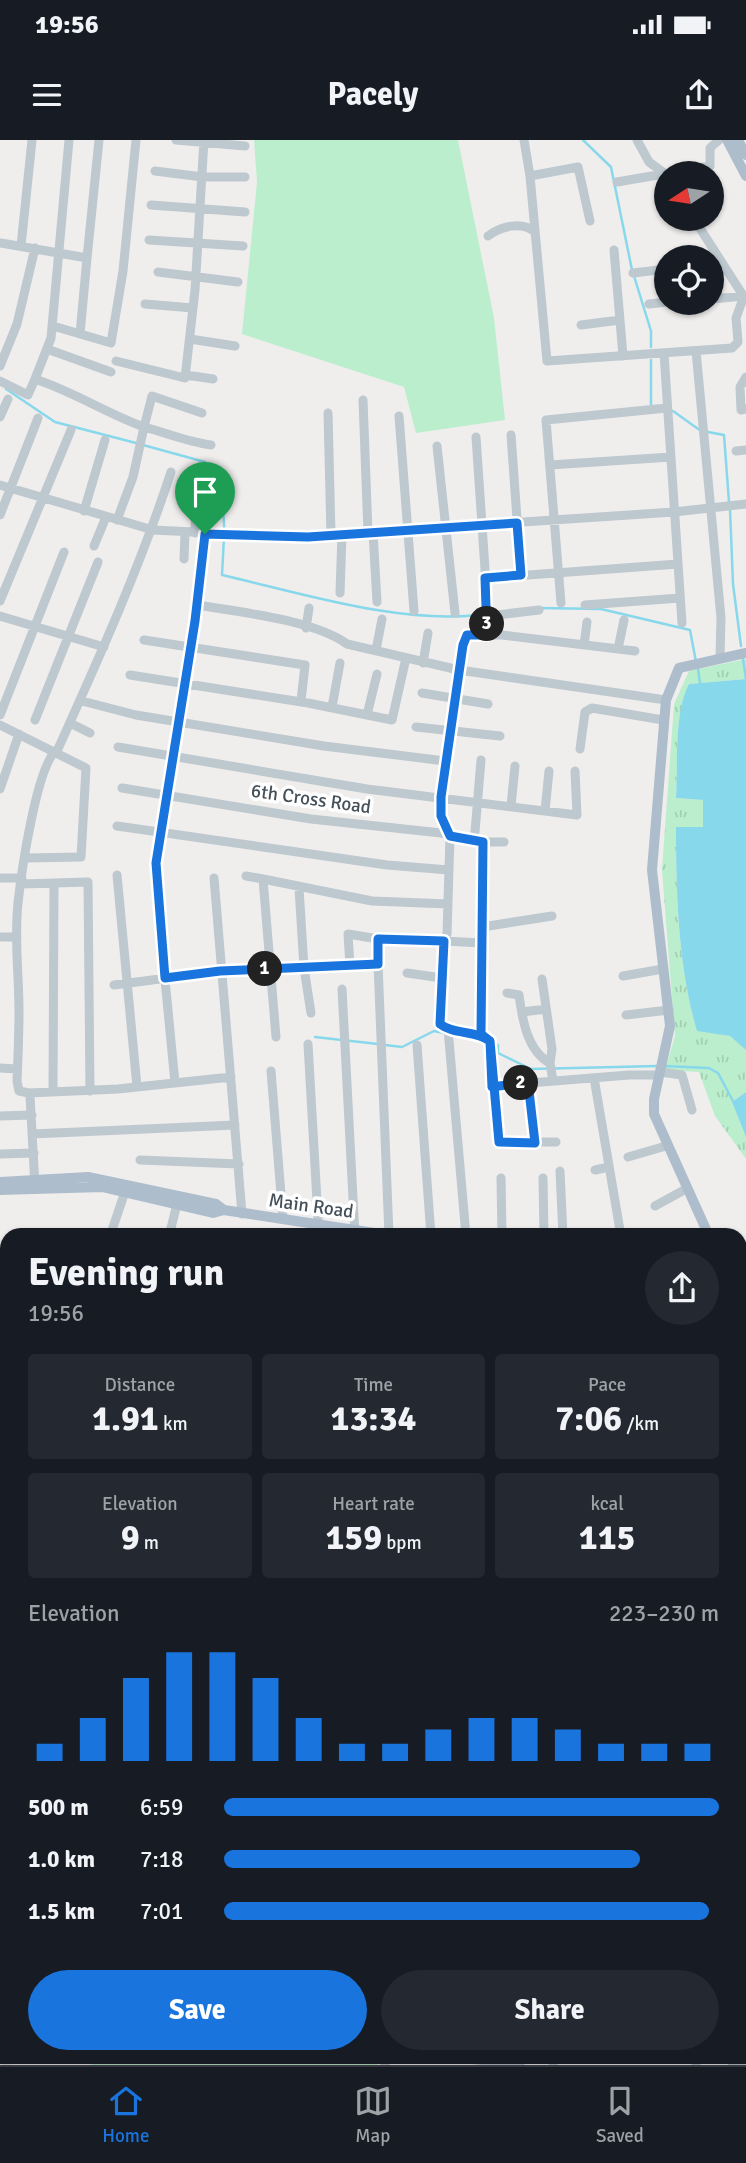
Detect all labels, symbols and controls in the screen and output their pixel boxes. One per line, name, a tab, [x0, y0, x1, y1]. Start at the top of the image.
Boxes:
text: 19:56	[35, 9, 99, 41]
text: Pacely	[328, 75, 418, 114]
icon: menu	[28, 76, 66, 114]
icon: share	[680, 76, 718, 114]
north arrow	[654, 161, 724, 231]
map controls	[654, 161, 724, 315]
button: locate	[654, 245, 724, 315]
pin	[175, 462, 235, 534]
icon: arrive	[186, 473, 224, 511]
pin: 3	[470, 606, 504, 642]
text: 3	[481, 611, 492, 635]
street label: 6th Cross Road	[249, 779, 373, 819]
pin: 1	[247, 952, 282, 986]
text: 1	[259, 956, 270, 980]
pin: 2	[504, 1066, 538, 1100]
text: 2	[515, 1070, 526, 1094]
street label: Main Road	[267, 1188, 355, 1224]
text: Evening run	[28, 1249, 224, 1296]
button: share	[645, 1251, 719, 1325]
text: 19:56	[28, 1299, 84, 1328]
text: Distance	[104, 1373, 175, 1397]
text: Time	[354, 1373, 393, 1397]
text: Pace	[588, 1373, 626, 1397]
text: 1.91	[92, 1397, 159, 1440]
text: 13:34	[331, 1397, 416, 1440]
text: 7:06	[555, 1397, 622, 1440]
text: km	[159, 1412, 188, 1436]
text: /km	[622, 1412, 659, 1436]
text: Elevation	[102, 1492, 178, 1516]
text: Heart rate	[332, 1492, 415, 1516]
text: kcal	[591, 1492, 624, 1516]
text: 9	[121, 1516, 140, 1559]
text: 159	[325, 1516, 382, 1559]
text: 115	[579, 1516, 636, 1559]
text: m	[140, 1531, 159, 1555]
text: bpm	[382, 1531, 422, 1555]
text: Elevation	[28, 1599, 120, 1628]
text: 223–230 m	[609, 1599, 719, 1628]
text: 500 m	[28, 1793, 89, 1822]
text: 6:59	[140, 1793, 183, 1822]
text: 1.0 km	[28, 1845, 95, 1874]
text: 7:18	[140, 1845, 183, 1874]
text: 1.5 km	[28, 1897, 95, 1926]
text: 7:01	[140, 1897, 183, 1926]
button: Save	[28, 1970, 367, 2050]
button: Share	[381, 1970, 719, 2050]
tab: Home	[102, 2082, 149, 2148]
tab: Map	[354, 2082, 392, 2148]
tab: Saved	[596, 2082, 644, 2148]

